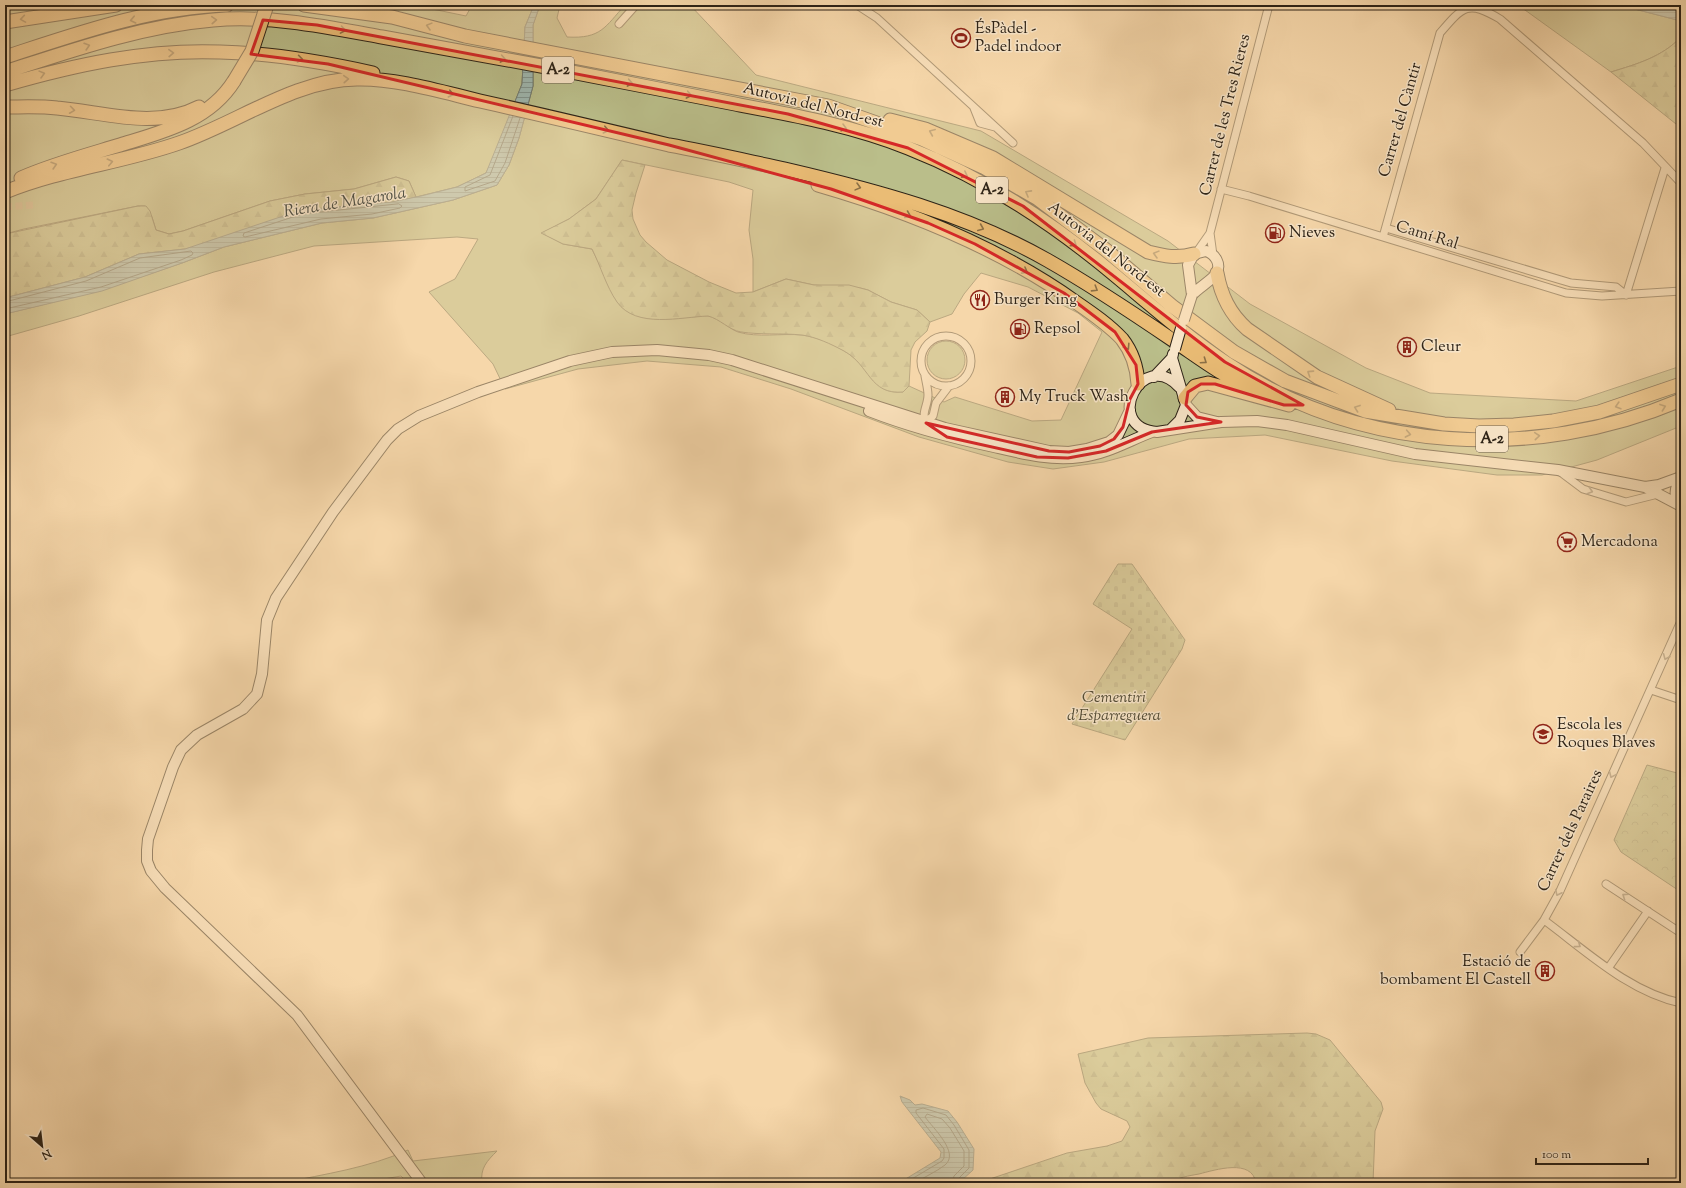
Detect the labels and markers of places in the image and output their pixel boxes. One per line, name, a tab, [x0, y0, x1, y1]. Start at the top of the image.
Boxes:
place label: ÉsPàdel - Padel indoor	[975, 18, 1061, 59]
sports icon: ÉsPàdel - Padel indoor	[950, 27, 972, 49]
fuel station icon: Nieves	[1264, 222, 1286, 244]
place label: Nieves	[1289, 222, 1335, 245]
restaurant icon: Burger King	[969, 289, 991, 311]
place label: Burger King	[994, 289, 1077, 312]
fuel station icon: Repsol	[1009, 318, 1031, 340]
place label: Repsol	[1034, 318, 1081, 341]
building icon: Cleur	[1396, 336, 1418, 358]
place label: Cleur	[1421, 336, 1461, 359]
building icon: My Truck Wash	[994, 386, 1016, 408]
place label: My Truck Wash	[1019, 386, 1130, 409]
supermarket icon: Mercadona	[1556, 531, 1578, 553]
place label: Mercadona	[1581, 531, 1658, 554]
place label: Escola les Roques Blaves	[1557, 714, 1655, 755]
school or university icon: Escola les Roques Blaves	[1532, 723, 1554, 745]
place label: Estació de bombament El Castell	[1380, 951, 1532, 992]
building icon: Estació de bombament El Castell	[1534, 960, 1556, 982]

